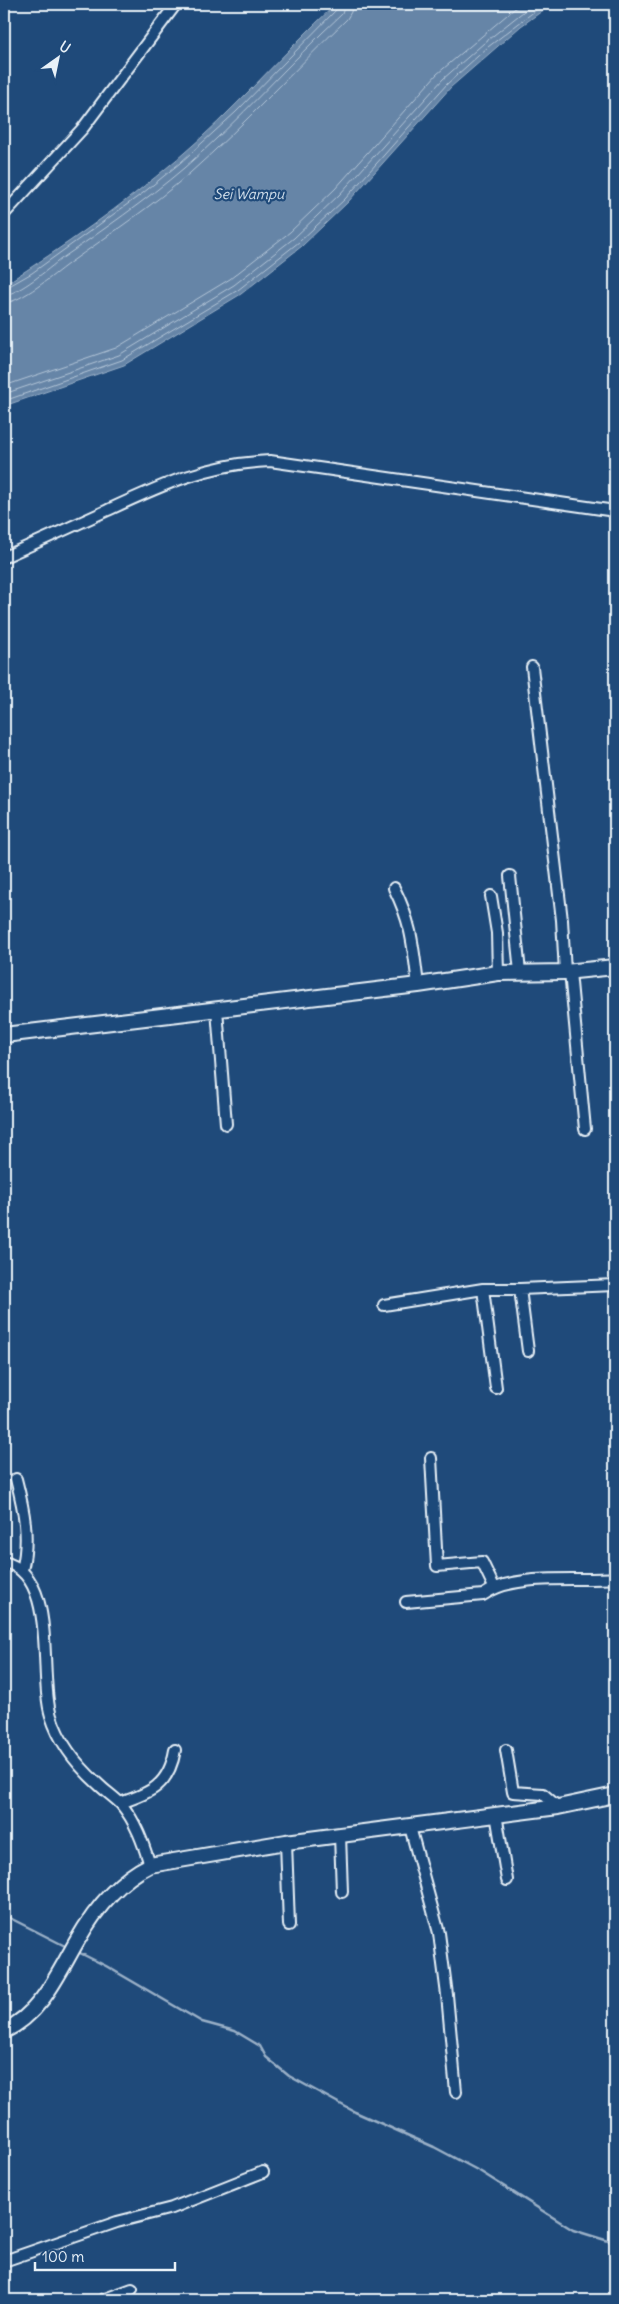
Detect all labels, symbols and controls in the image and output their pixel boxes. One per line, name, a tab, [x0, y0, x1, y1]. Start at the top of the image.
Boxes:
north arrow	[32, 32, 82, 82]
text: U	[56, 37, 74, 57]
water label: Sei Wampu	[214, 185, 285, 203]
scale bar	[35, 2239, 175, 2271]
text: 100 m	[42, 2247, 84, 2266]

